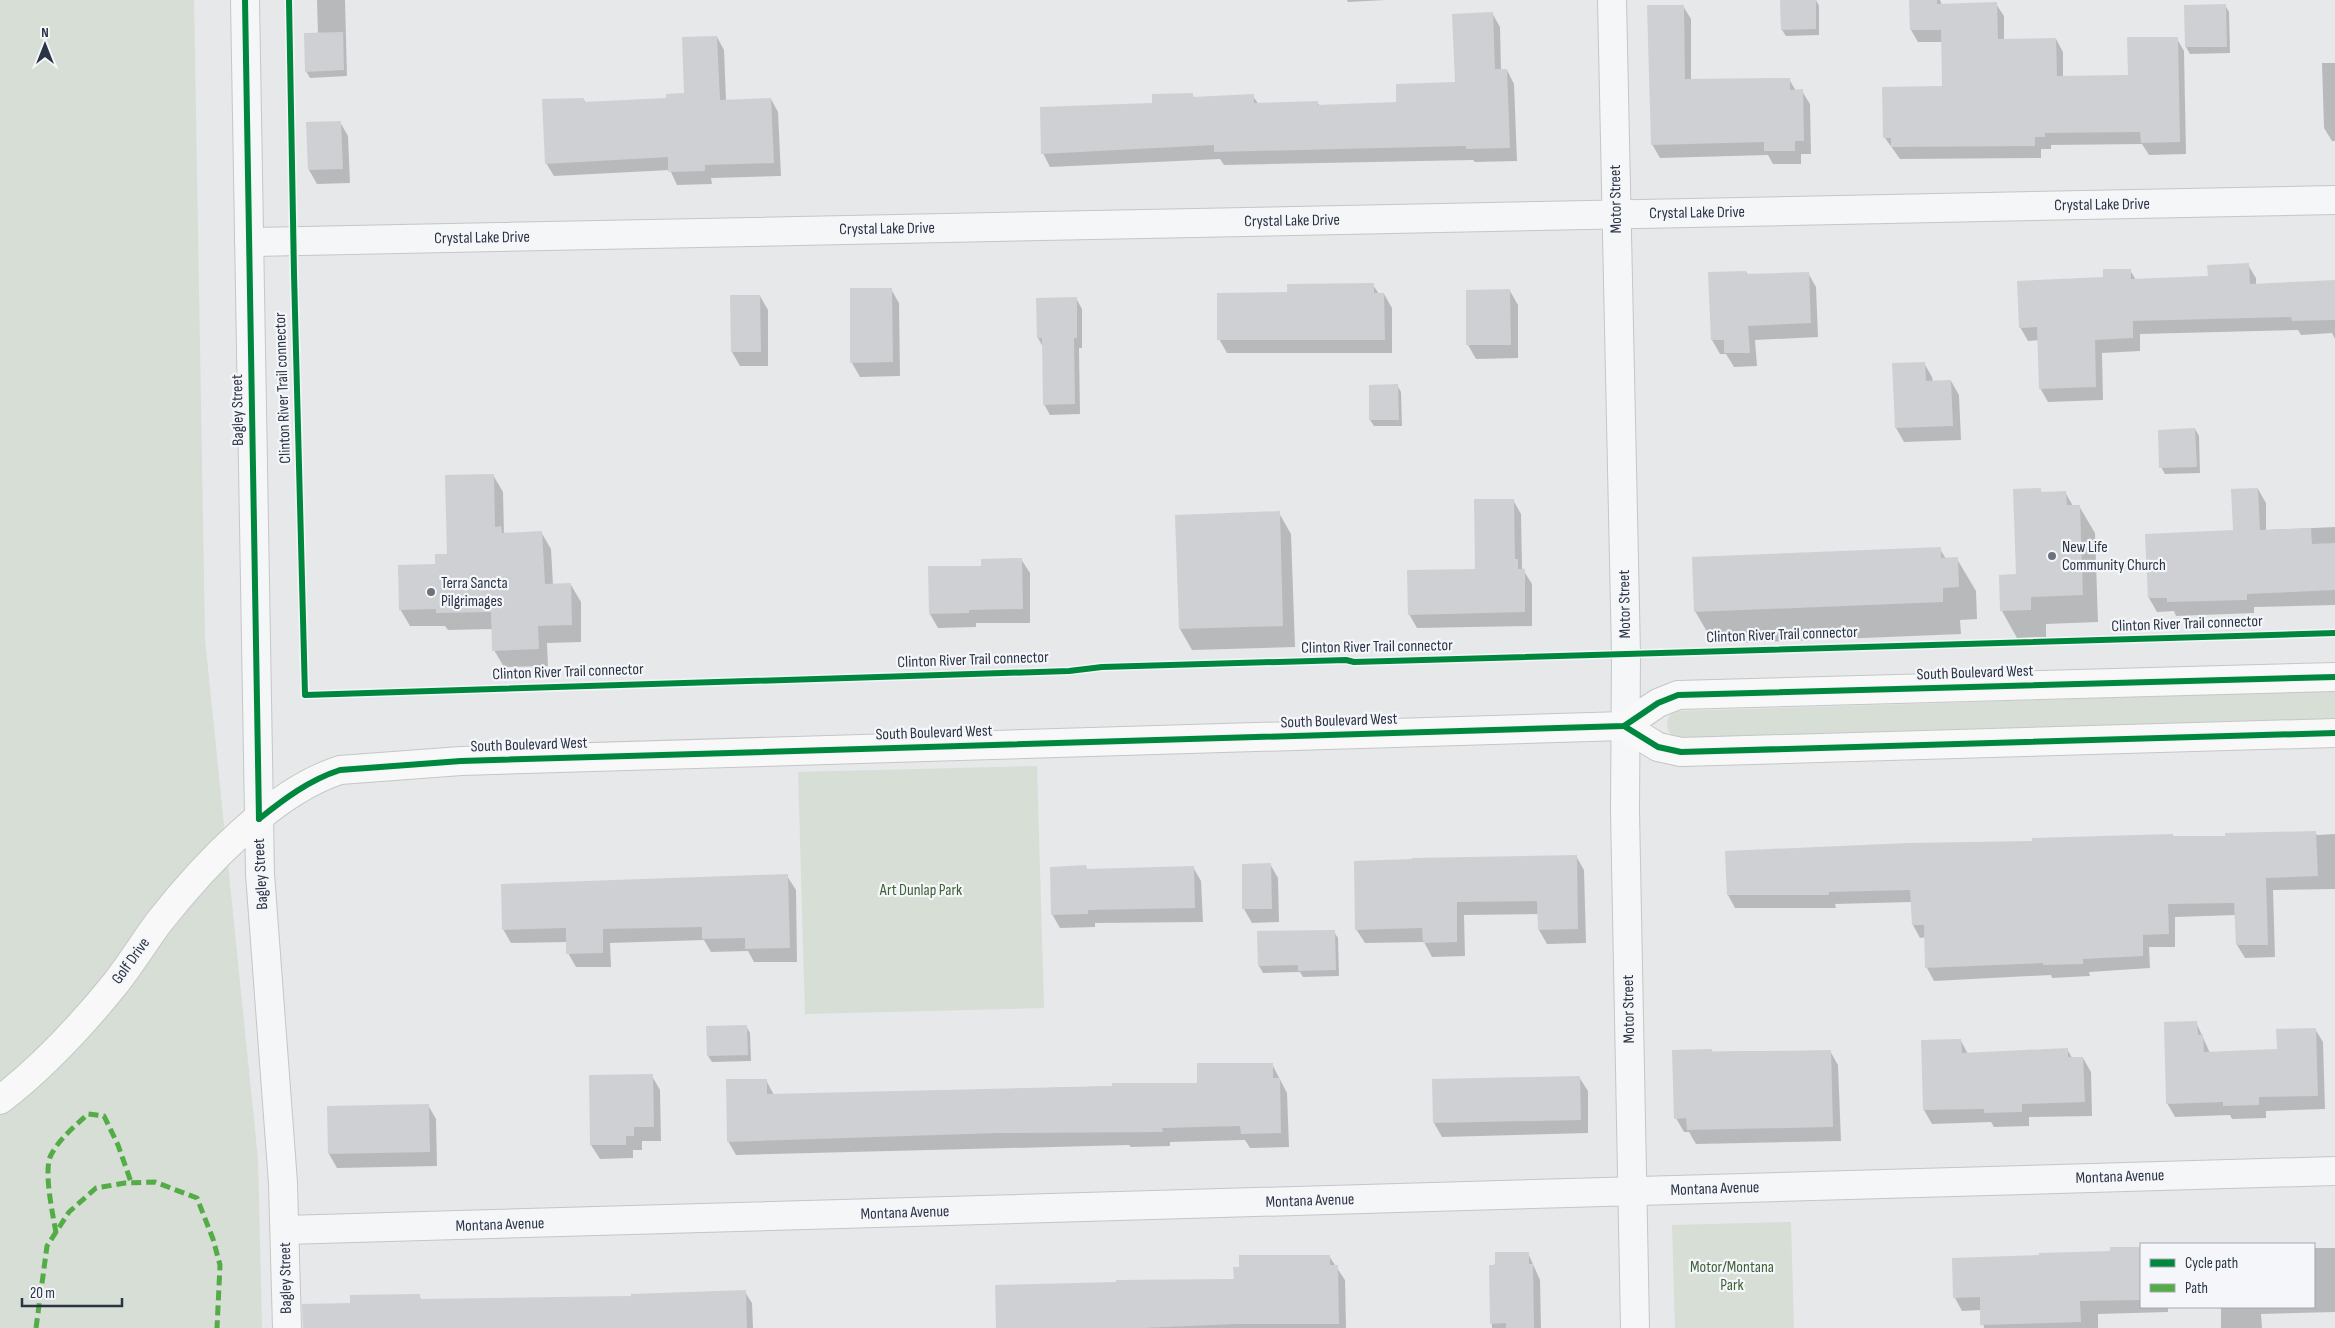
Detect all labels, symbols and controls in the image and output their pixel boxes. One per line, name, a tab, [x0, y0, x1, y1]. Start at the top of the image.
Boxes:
north arrow	[20, 20, 70, 70]
text: N	[41, 24, 49, 41]
street label: Motor Street	[1606, 165, 1626, 233]
street label: Crystal Lake Drive	[2054, 195, 2150, 215]
street label: Crystal Lake Drive	[1649, 203, 1745, 223]
street label: Crystal Lake Drive	[1244, 211, 1340, 231]
street label: Crystal Lake Drive	[839, 219, 935, 239]
street label: Crystal Lake Drive	[434, 228, 530, 248]
street label: Clinton River Trail connector	[271, 312, 295, 464]
street label: Bagley Street	[228, 374, 248, 446]
place label: New Life Community Church	[2062, 538, 2166, 575]
marker: New Life Community Church	[2046, 550, 2058, 562]
street label: Motor Street	[1615, 570, 1635, 638]
place label: Terra Sancta Pilgrimages	[441, 574, 508, 611]
marker: Terra Sancta Pilgrimages	[425, 586, 437, 598]
street label: Clinton River Trail connector	[2111, 612, 2263, 636]
street label: Clinton River Trail connector	[1706, 623, 1858, 647]
street label: Clinton River Trail connector	[1301, 636, 1453, 658]
street label: Clinton River Trail connector	[897, 648, 1049, 672]
street label: Clinton River Trail connector	[492, 660, 644, 684]
street label: South Boulevard West	[1916, 661, 2034, 685]
street label: South Boulevard West	[1280, 709, 1398, 733]
street label: South Boulevard West	[875, 721, 993, 745]
street label: South Boulevard West	[470, 733, 588, 757]
street label: Bagley Street	[250, 838, 272, 910]
park label: Art Dunlap Park	[879, 881, 962, 900]
street label: Golf Drive	[108, 934, 154, 988]
street label: Motor Street	[1619, 975, 1639, 1043]
street label: Montana Avenue	[2075, 1166, 2165, 1188]
street label: Montana Avenue	[1670, 1178, 1760, 1200]
street label: Montana Avenue	[1265, 1190, 1355, 1212]
street label: Montana Avenue	[860, 1202, 950, 1224]
street label: Montana Avenue	[455, 1214, 545, 1236]
street label: Bagley Street	[276, 1242, 296, 1314]
legend	[2140, 1243, 2315, 1308]
text: Cycle path	[2185, 1254, 2238, 1273]
park label: Motor/Montana Park	[1690, 1258, 1774, 1295]
scale bar	[22, 1276, 122, 1308]
text: Path	[2185, 1279, 2208, 1298]
text: 20 m	[30, 1284, 55, 1303]

